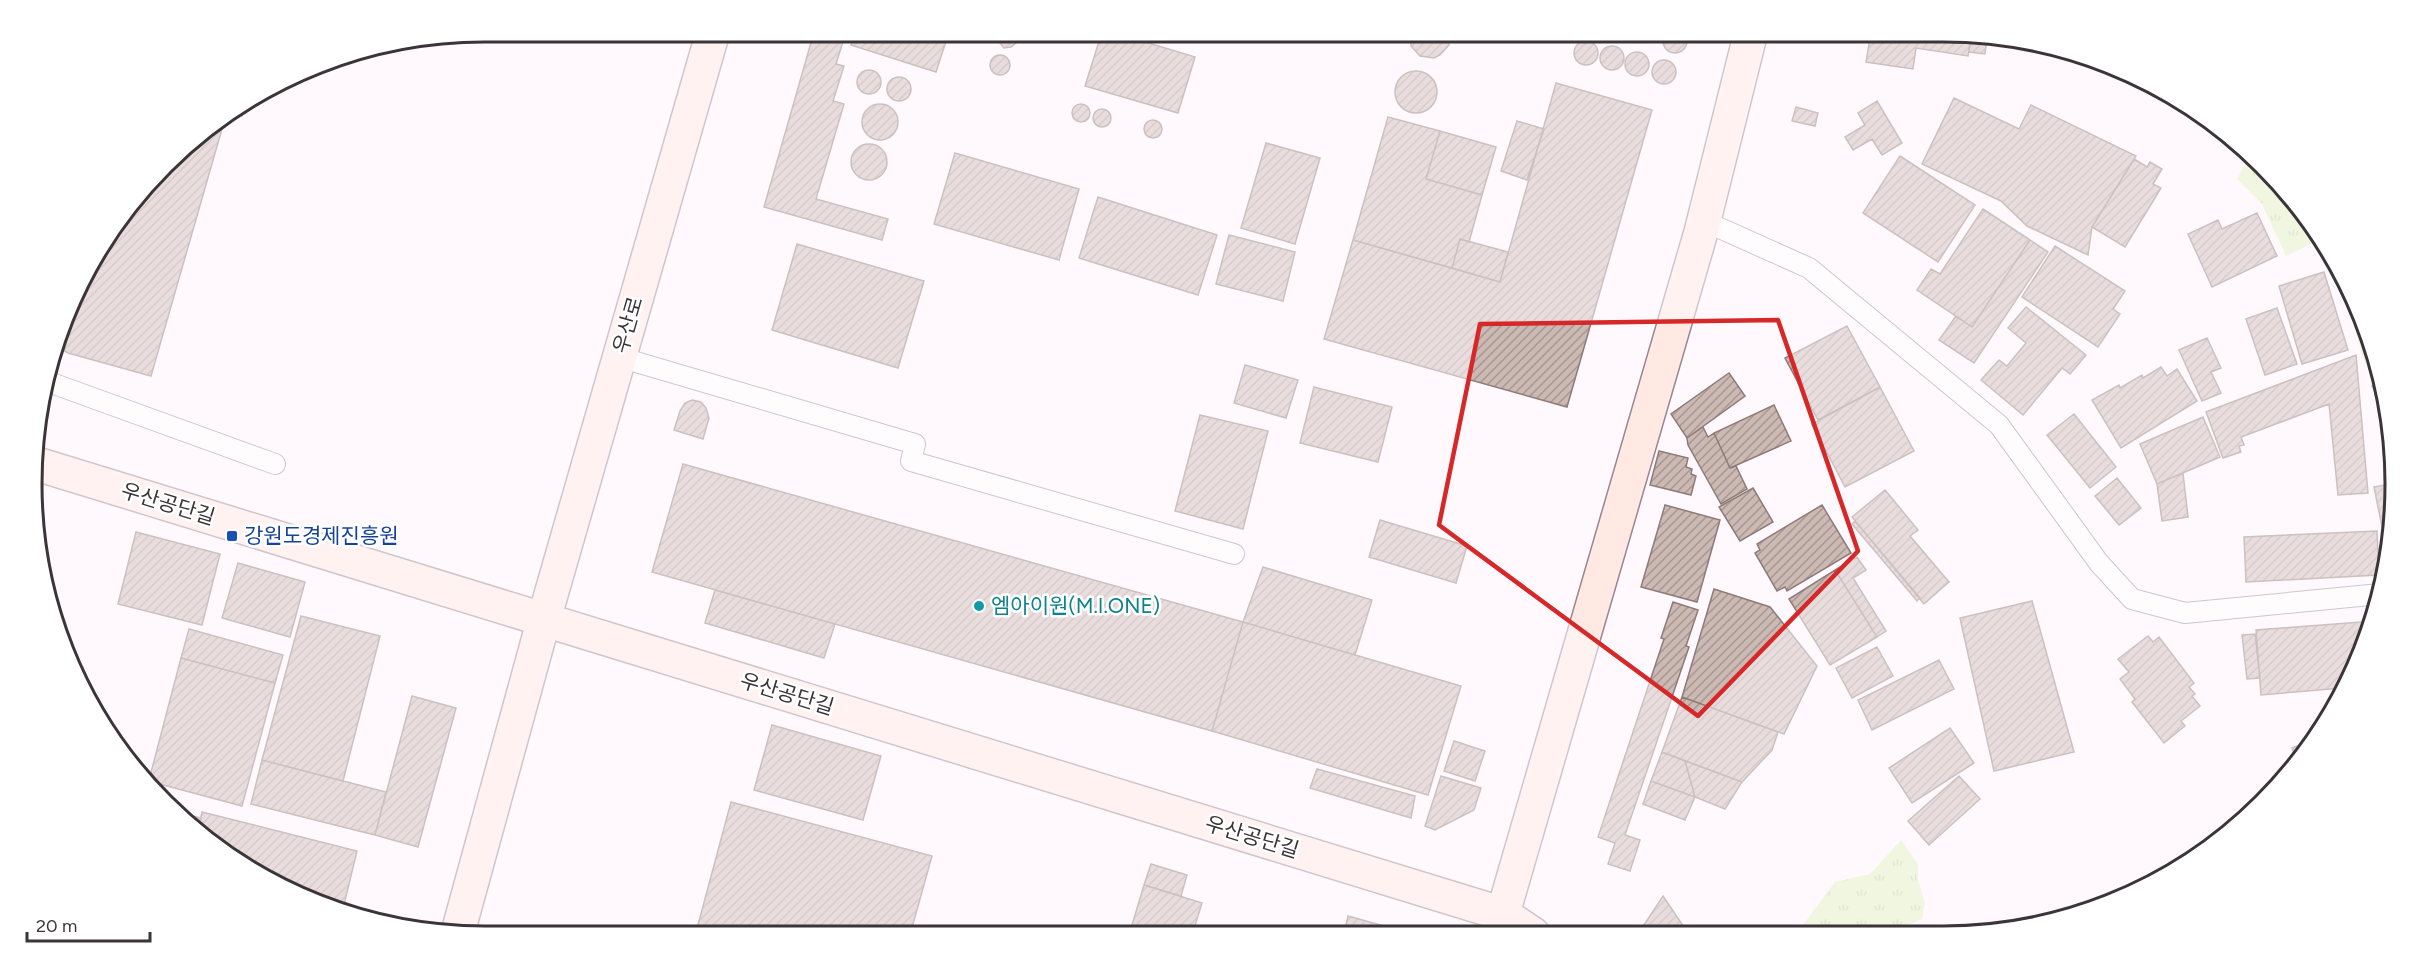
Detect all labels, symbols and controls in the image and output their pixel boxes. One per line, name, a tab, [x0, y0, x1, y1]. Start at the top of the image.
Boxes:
street label: 우산로	[608, 294, 648, 356]
street label: 우산공단길	[118, 477, 218, 530]
place label: 강원도경제진흥원	[244, 523, 399, 548]
marker: 강원도경제진흥원	[225, 529, 239, 543]
place label: 엠아이원(M.I.ONE)	[991, 593, 1160, 618]
marker: 엠아이원(M.I.ONE)	[972, 599, 986, 613]
street label: 우산공단길	[737, 667, 837, 720]
street label: 우산공단길	[1202, 810, 1302, 863]
scale bar	[27, 905, 150, 943]
text: 20 m	[36, 915, 77, 937]

